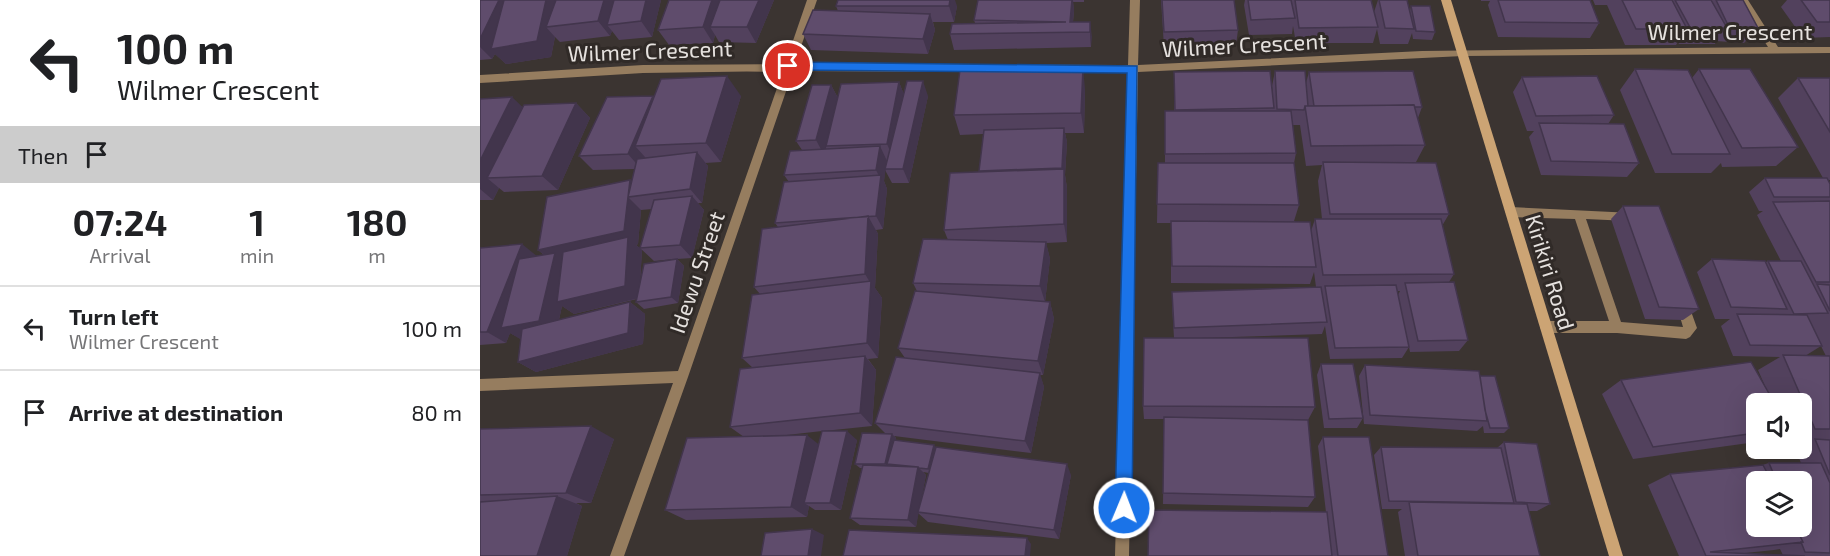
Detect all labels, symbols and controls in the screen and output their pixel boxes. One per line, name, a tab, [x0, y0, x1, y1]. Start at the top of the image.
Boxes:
street label: Wilmer Crescent	[1648, 18, 1812, 44]
text: 100 m	[117, 22, 234, 72]
icon: left	[18, 24, 96, 102]
street label: Wilmer Crescent	[1161, 27, 1327, 61]
street label: Wilmer Crescent	[567, 34, 733, 66]
pin	[762, 40, 813, 91]
icon: arrive	[771, 49, 804, 82]
text: Wilmer Crescent	[117, 73, 319, 105]
icon: arrive	[80, 138, 113, 171]
text: Then	[18, 142, 68, 168]
text: 07:24	[73, 200, 167, 243]
text: 1	[249, 200, 265, 243]
text: 180	[347, 200, 407, 243]
street label: Idewu Street	[663, 208, 729, 336]
street label: Kirikiri Road	[1521, 211, 1581, 333]
text: Arrival	[90, 243, 150, 267]
text: min	[240, 243, 274, 267]
text: m	[368, 243, 386, 267]
text: Turn left	[69, 303, 158, 329]
icon: left	[18, 312, 51, 345]
text: 100 m	[403, 315, 462, 341]
text: Wilmer Crescent	[69, 329, 219, 353]
map controls	[1746, 393, 1812, 537]
button: sound	[1746, 393, 1812, 459]
icon: arrive	[18, 396, 51, 429]
text: Arrive at destination	[69, 399, 283, 425]
text: 80 m	[411, 399, 462, 425]
button: layers	[1746, 471, 1812, 537]
position arrow	[1092, 476, 1156, 540]

